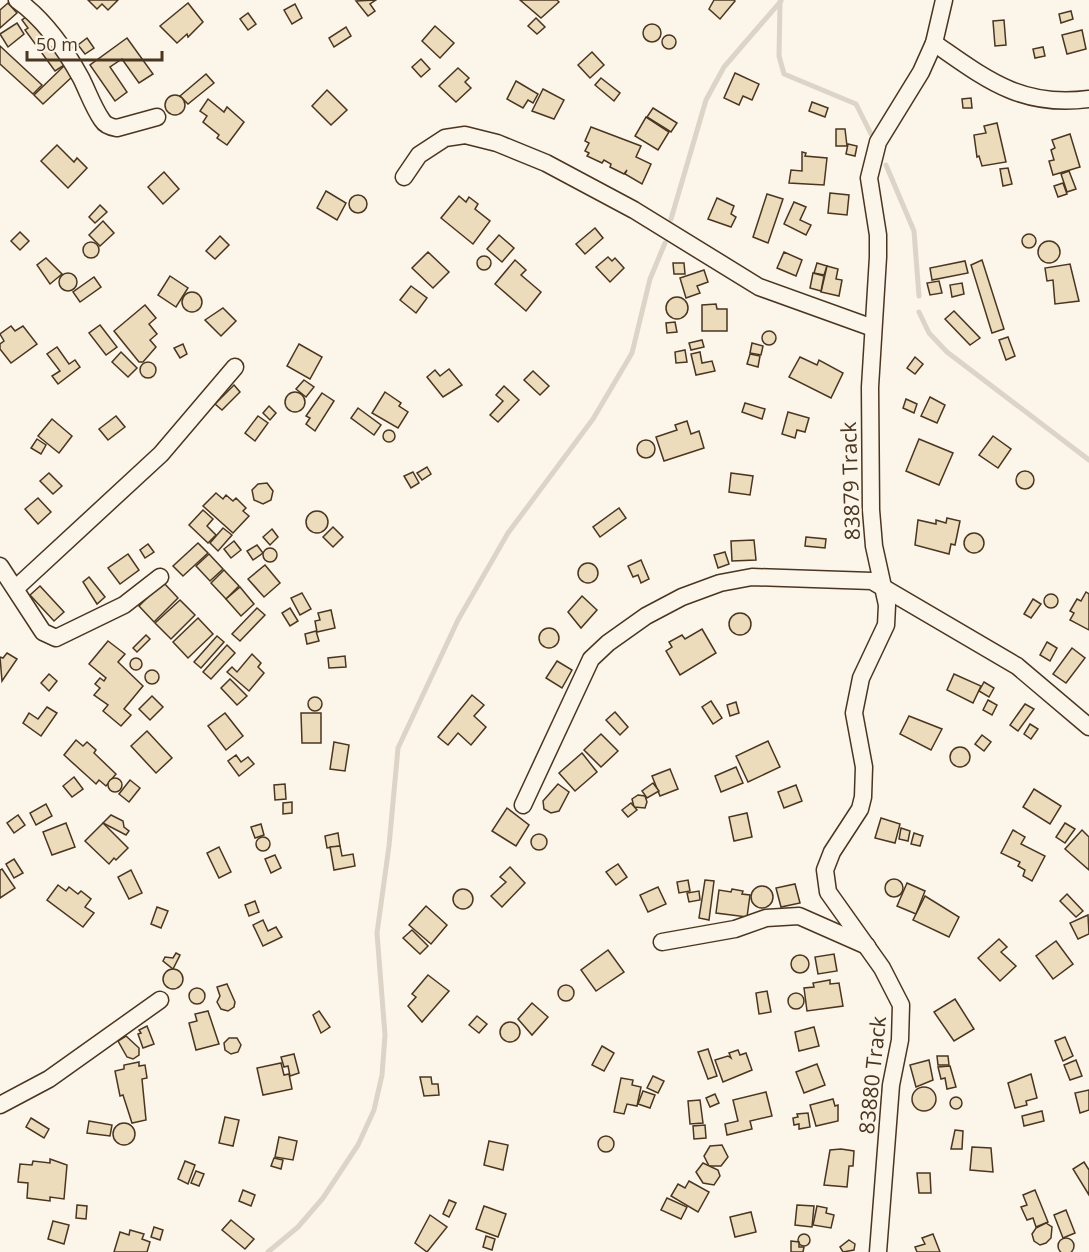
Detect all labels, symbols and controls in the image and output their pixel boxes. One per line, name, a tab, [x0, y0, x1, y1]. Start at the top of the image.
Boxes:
scale bar	[27, 24, 162, 62]
text: 50 m	[36, 32, 78, 56]
street label: 83879 Track	[834, 421, 866, 541]
street label: 83880 Track	[852, 1015, 892, 1135]

